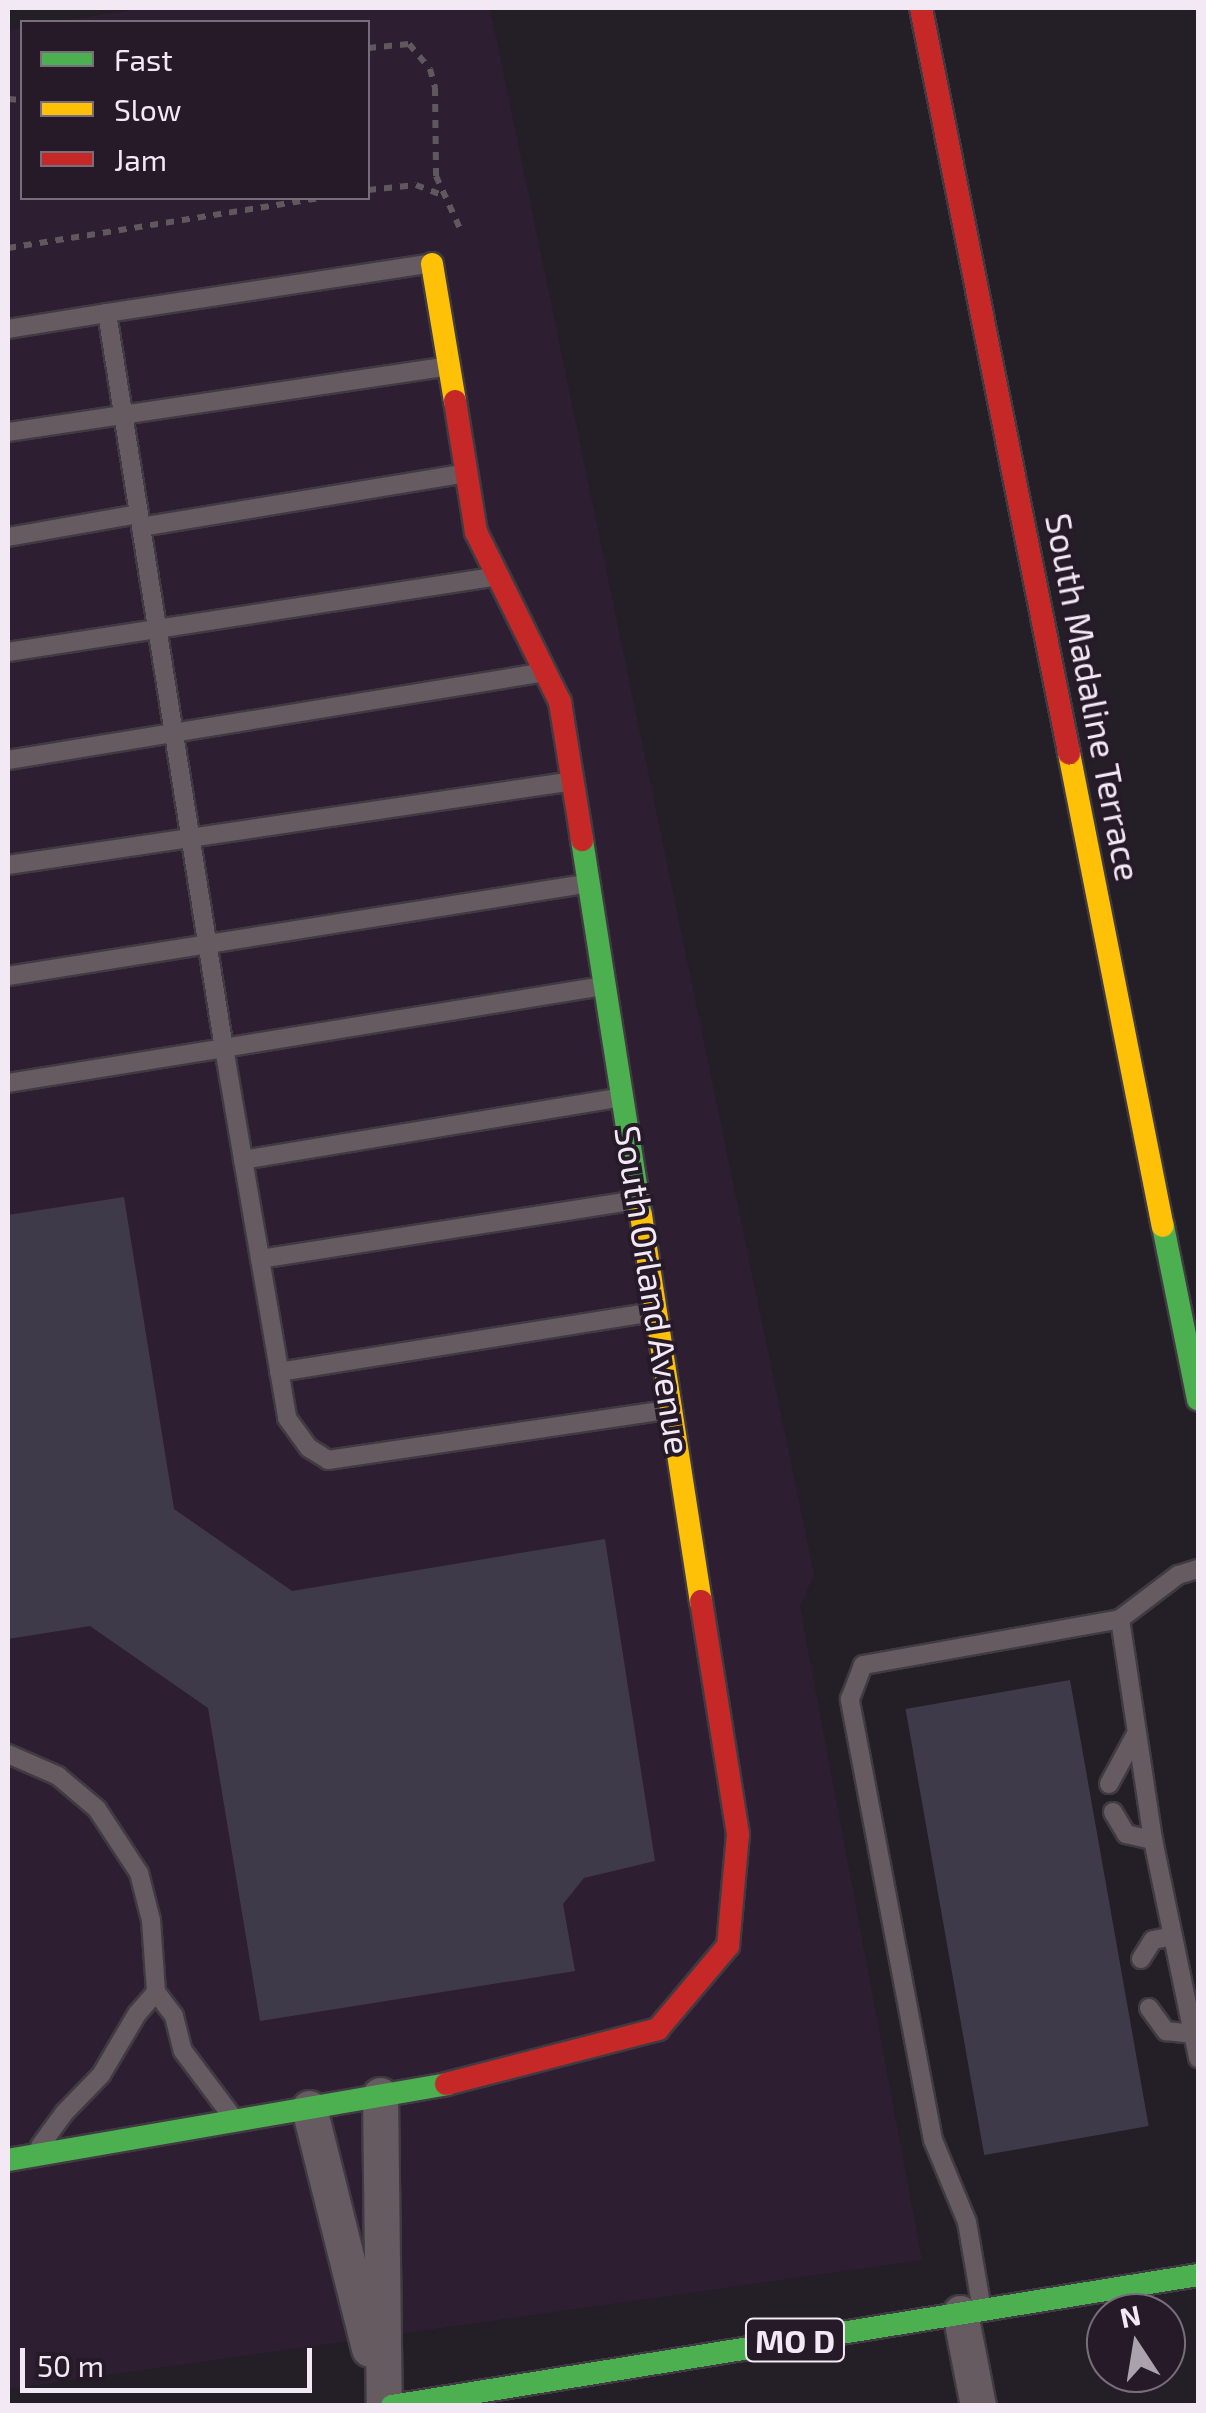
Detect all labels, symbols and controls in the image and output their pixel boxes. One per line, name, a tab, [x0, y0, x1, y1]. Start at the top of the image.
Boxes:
legend	[20, 20, 370, 200]
text: Fast	[114, 41, 173, 77]
text: Slow	[114, 91, 181, 127]
text: Jam	[114, 141, 167, 177]
street label: South Madaline Terrace	[1038, 509, 1150, 885]
street label: South Orland Avenue	[607, 1122, 701, 1458]
north arrow	[1086, 2293, 1186, 2393]
text: N	[1117, 2297, 1144, 2334]
road number: MO D	[742, 2313, 848, 2367]
scale bar	[25, 2328, 318, 2390]
text: 50 m	[37, 2347, 104, 2383]

